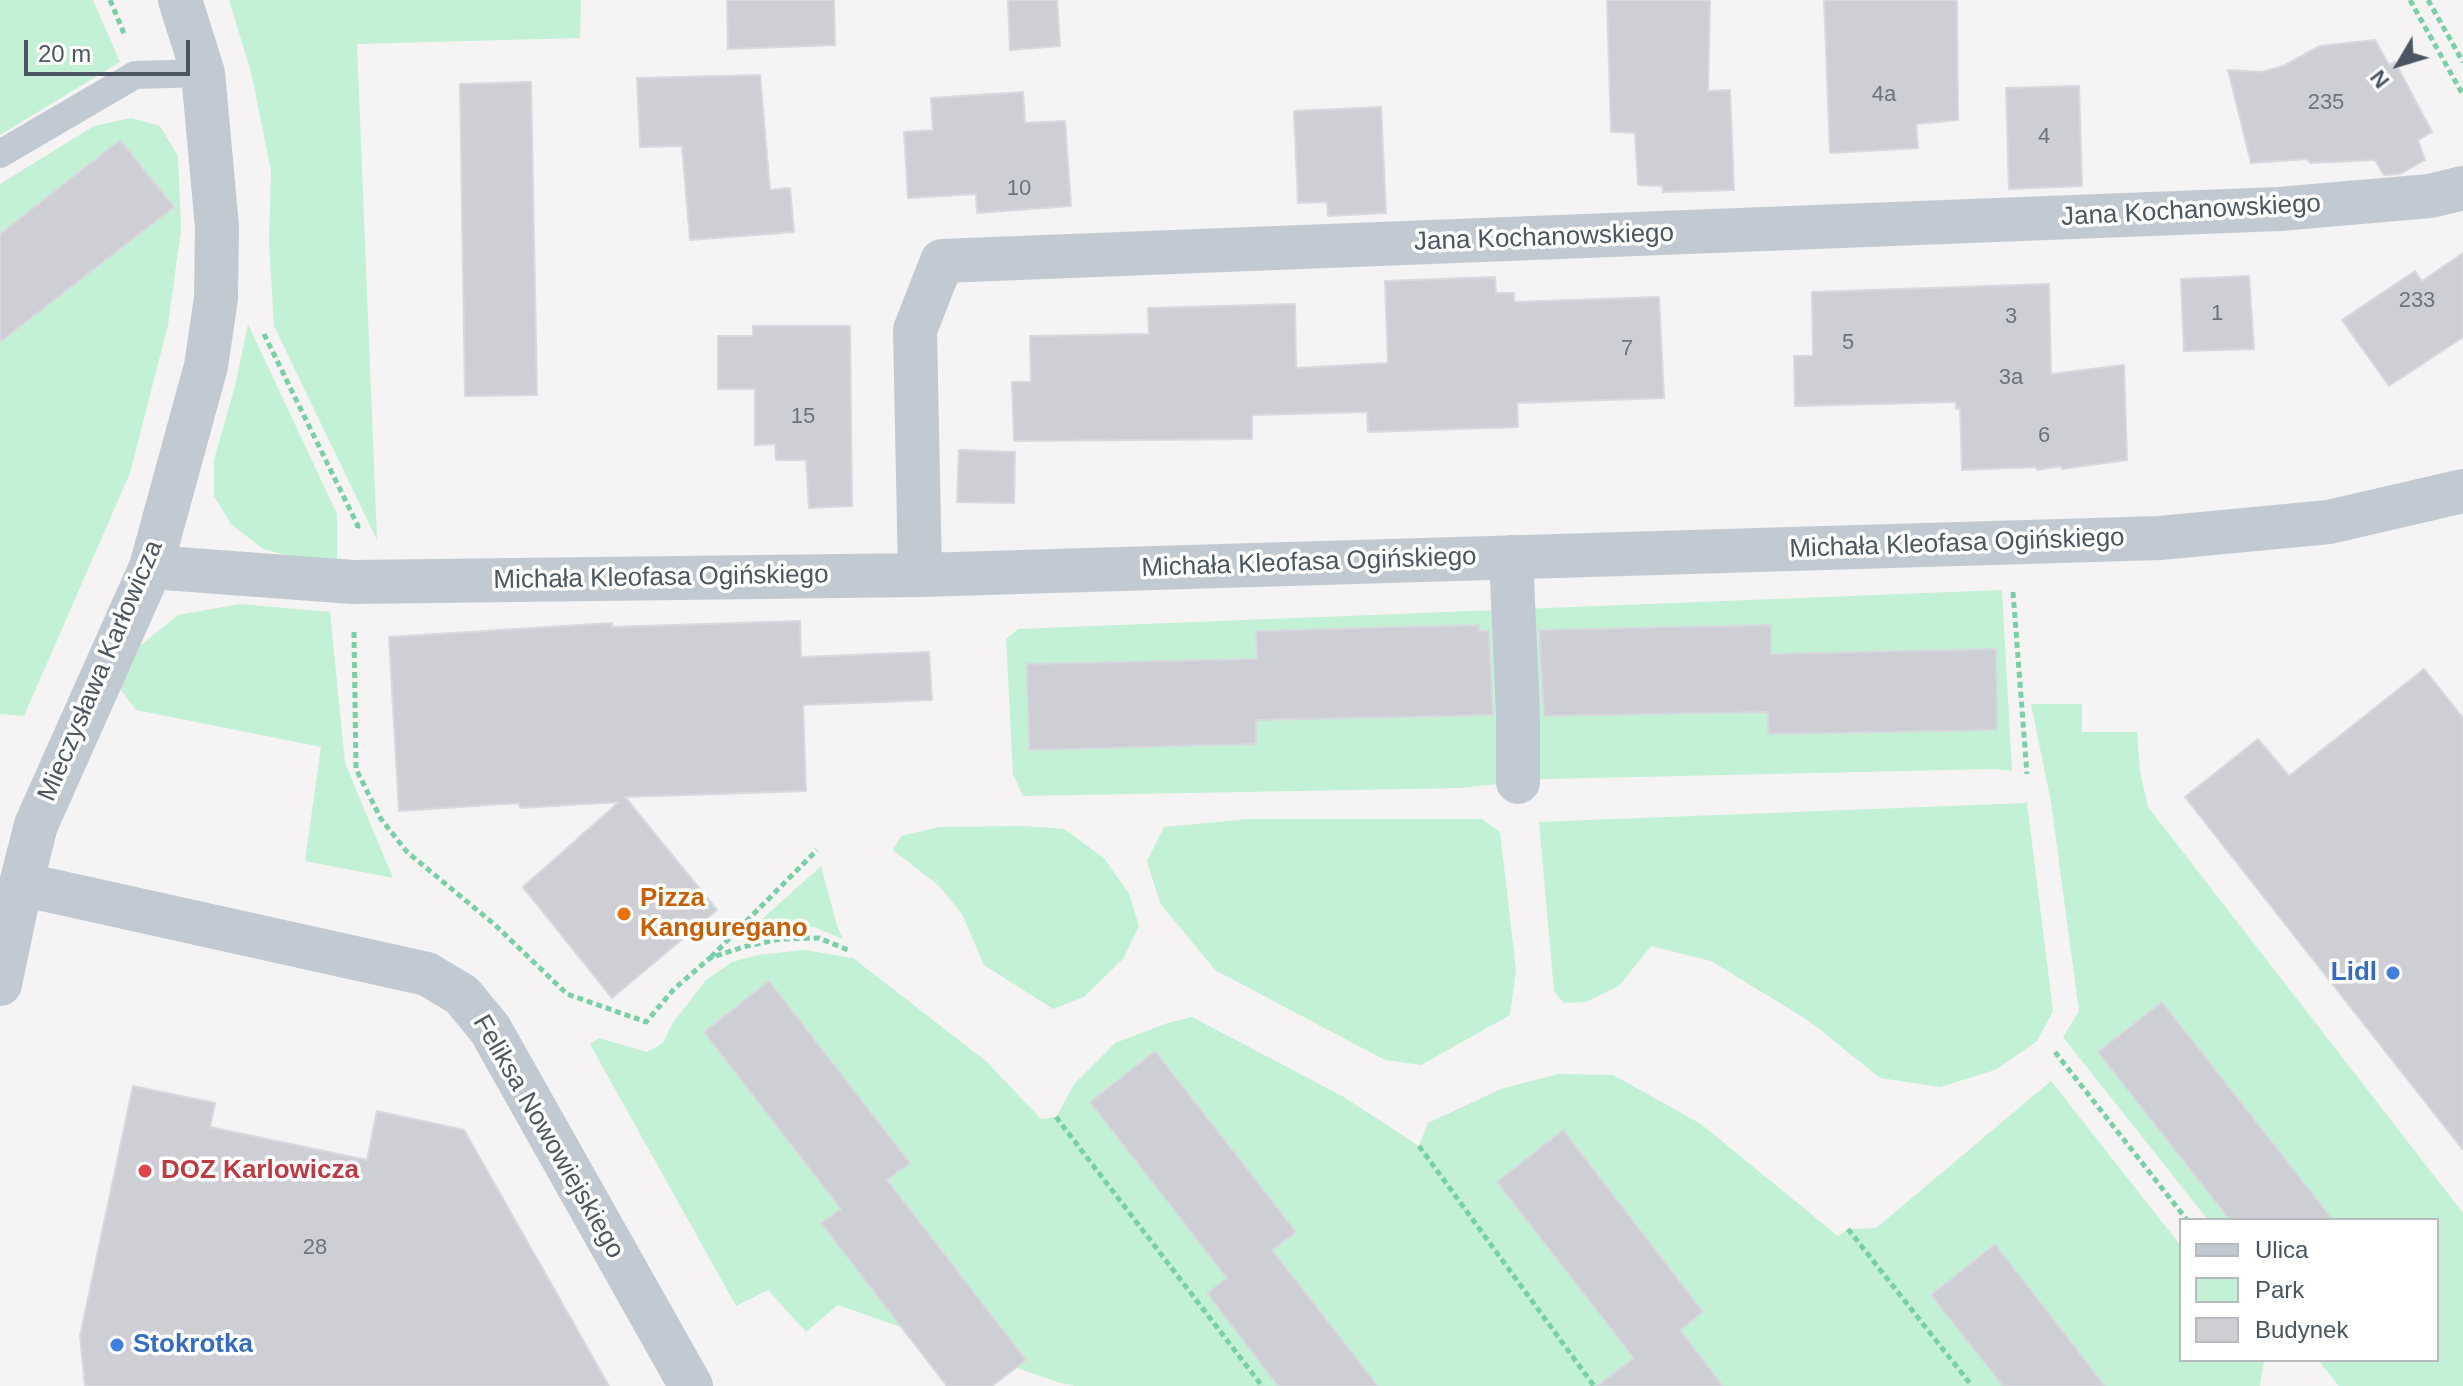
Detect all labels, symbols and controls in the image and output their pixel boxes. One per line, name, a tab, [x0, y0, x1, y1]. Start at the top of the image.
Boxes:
scale bar	[28, 24, 194, 74]
north arrow	[2359, 24, 2439, 104]
text: 20 m	[38, 40, 91, 67]
text: N	[2365, 65, 2394, 93]
house number: 4a	[1872, 82, 1896, 108]
house number: 235	[2308, 90, 2344, 116]
house number: 4	[2038, 124, 2050, 150]
house number: 10	[1007, 176, 1031, 202]
street label: Jana Kochanowskiego	[2060, 189, 2322, 233]
street label: Jana Kochanowskiego	[1413, 218, 1675, 258]
house number: 233	[2399, 288, 2435, 314]
house number: 1	[2211, 301, 2223, 327]
house number: 3	[2005, 304, 2017, 330]
house number: 5	[1842, 330, 1854, 356]
house number: 7	[1621, 336, 1633, 362]
house number: 3a	[1999, 365, 2023, 391]
house number: 15	[791, 404, 815, 430]
house number: 6	[2038, 423, 2050, 449]
street label: Michała Kleofasa Ogińskiego	[1789, 523, 2125, 565]
street label: Mieczysława Karłowicza	[32, 536, 170, 806]
street label: Michała Kleofasa Ogińskiego	[1141, 542, 1477, 584]
street label: Michała Kleofasa Ogińskiego	[493, 559, 829, 597]
place label: Pizza Kanguregano	[640, 883, 808, 944]
marker: Pizza Kanguregano	[615, 905, 633, 923]
place label: Lidl	[2331, 957, 2377, 989]
marker: Lidl	[2384, 964, 2402, 982]
street label: Feliksa Nowowiejskiego	[465, 1010, 631, 1264]
place label: DOZ Karlowicza	[161, 1155, 359, 1187]
marker: DOZ Karlowicza	[136, 1162, 154, 1180]
legend	[2179, 1218, 2439, 1362]
house number: 28	[303, 1235, 327, 1261]
text: Ulica	[2255, 1236, 2308, 1263]
text: Park	[2255, 1276, 2304, 1303]
text: Budynek	[2255, 1316, 2348, 1343]
place label: Stokrotka	[133, 1329, 253, 1361]
marker: Stokrotka	[108, 1336, 126, 1354]

